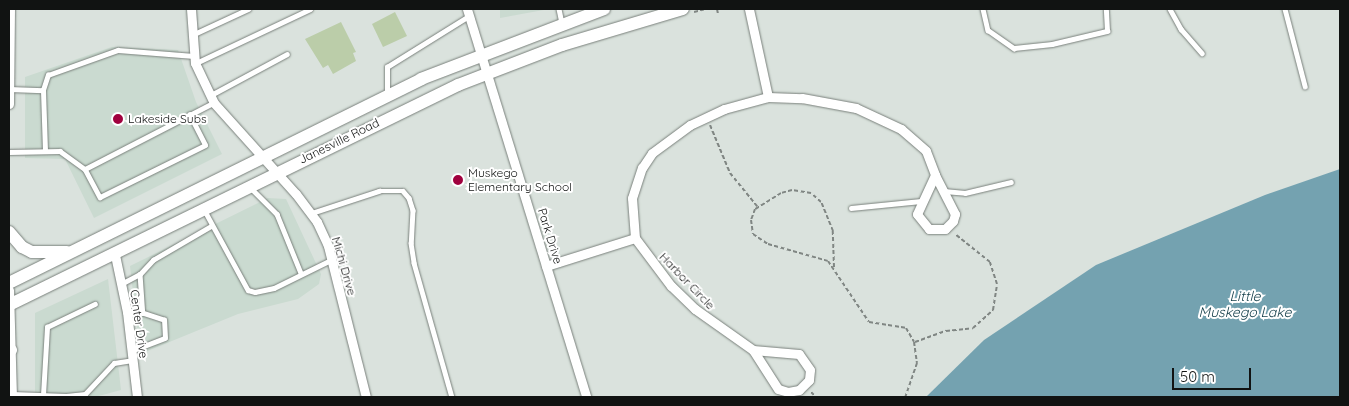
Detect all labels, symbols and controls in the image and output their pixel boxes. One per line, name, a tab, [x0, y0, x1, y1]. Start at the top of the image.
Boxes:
place label: Lakeside Subs	[128, 112, 207, 126]
marker: Lakeside Subs	[112, 113, 124, 125]
street label: Janesville Road	[296, 115, 382, 167]
place label: Muskego Elementary School	[468, 166, 572, 194]
marker: Muskego Elementary School	[452, 174, 464, 186]
street label: Park Drive	[535, 206, 565, 266]
street label: Michi Drive	[329, 235, 359, 297]
street label: Harbor Circle	[656, 250, 718, 312]
water label: Little Muskego Lake	[1199, 288, 1291, 321]
street label: Center Drive	[127, 289, 151, 359]
scale bar	[1174, 358, 1253, 390]
text: 50 m	[1180, 367, 1215, 386]

